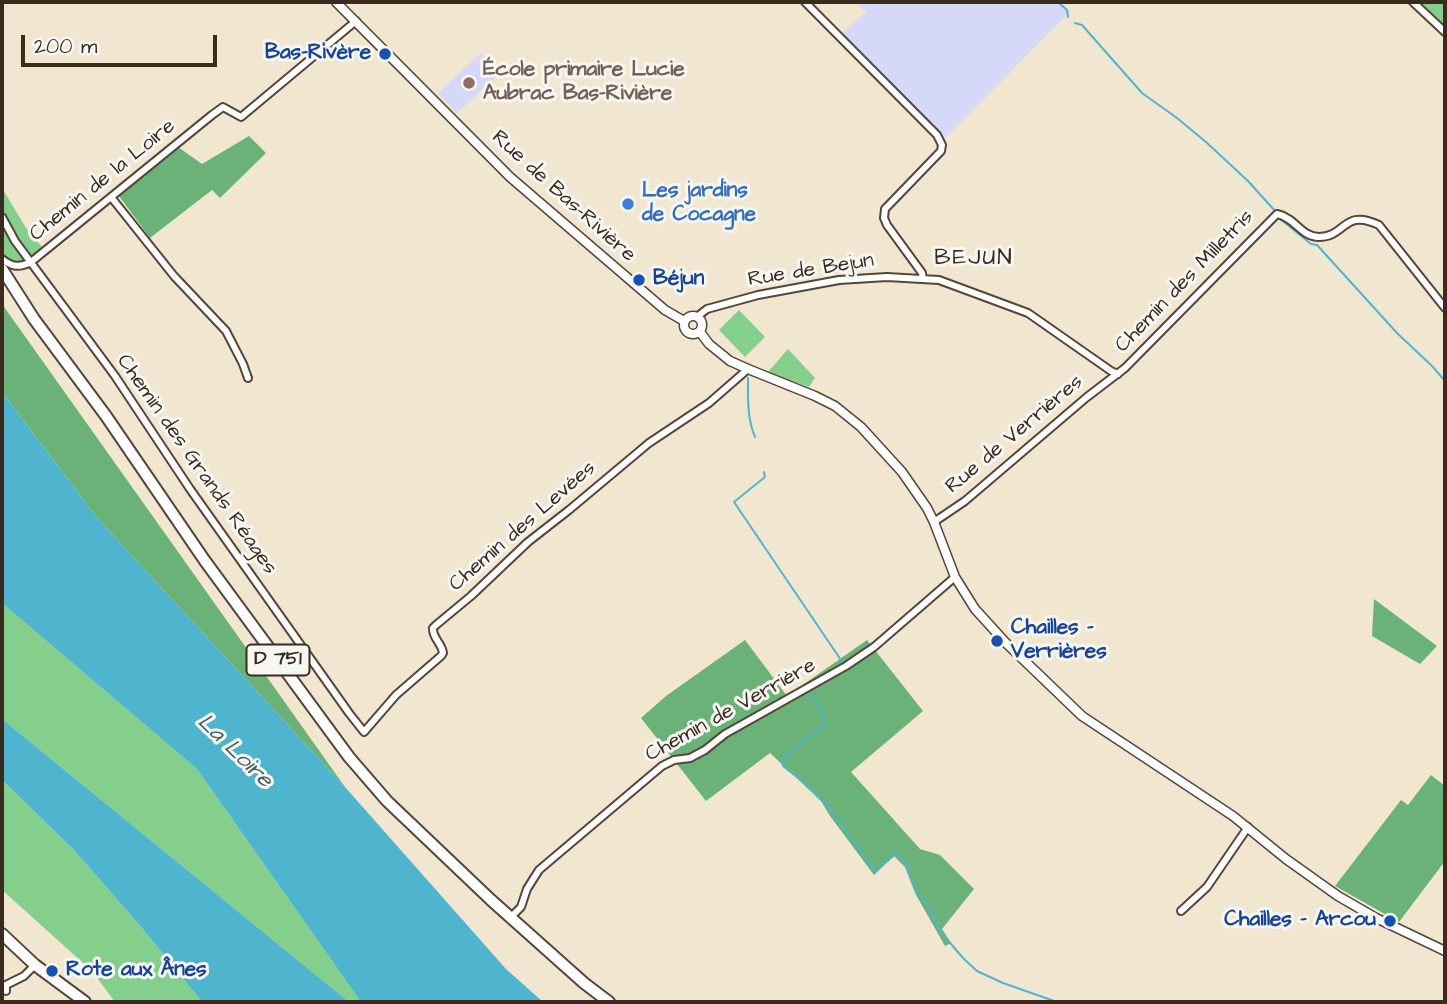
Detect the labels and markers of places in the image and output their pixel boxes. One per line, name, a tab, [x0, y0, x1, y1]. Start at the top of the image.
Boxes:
place label: Bas-Rivère	[265, 41, 371, 67]
marker: Bas-Rivère	[377, 46, 393, 62]
place label: École primaire Lucie Aubrac Bas-Rivière	[483, 58, 685, 108]
marker: École primaire Lucie Aubrac Bas-Rivière	[461, 75, 477, 91]
place label: Les jardins de Cocagne	[642, 179, 756, 229]
marker: Les jardins de Cocagne	[620, 196, 636, 212]
place label: Béjun	[653, 267, 704, 293]
marker: Béjun	[631, 272, 647, 288]
place label: Chailles - Verrières	[1011, 616, 1107, 666]
marker: Chailles - Verrières	[989, 633, 1005, 649]
place label: Chailles - Arcou	[1224, 908, 1376, 934]
marker: Chailles - Arcou	[1382, 913, 1398, 929]
place label: Rote aux Ânes	[66, 958, 207, 984]
marker: Rote aux Ânes	[44, 963, 60, 979]

